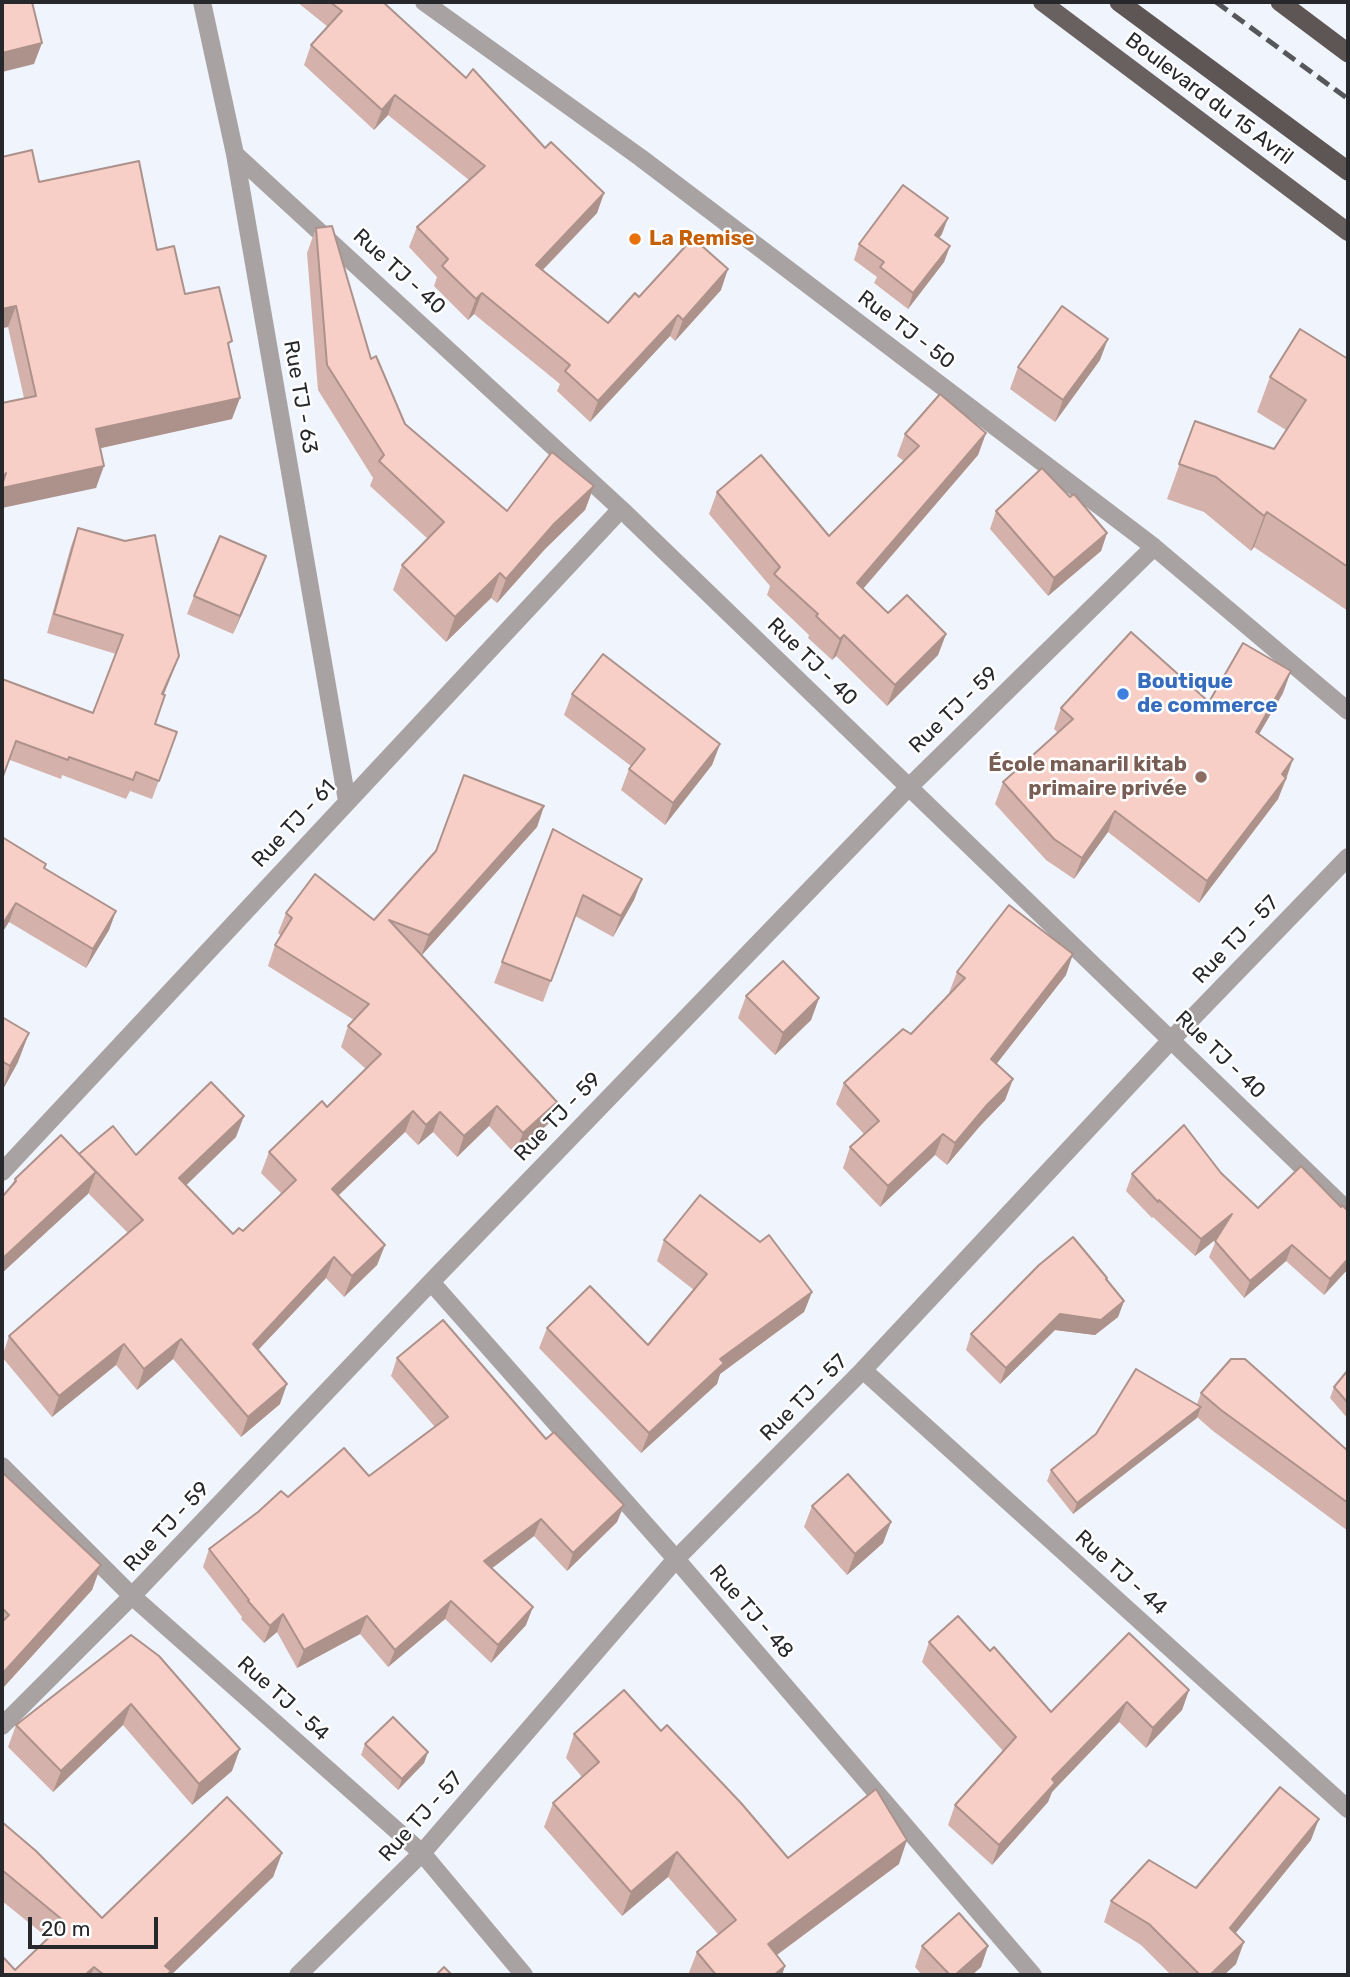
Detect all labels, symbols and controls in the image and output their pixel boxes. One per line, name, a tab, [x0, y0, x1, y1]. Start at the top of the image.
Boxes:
street label: Boulevard du 15 Avril	[1120, 28, 1298, 170]
street label: Rue TJ - 40	[348, 224, 450, 320]
place label: La Remise	[649, 226, 755, 252]
marker: La Remise	[627, 231, 643, 247]
street label: Rue TJ - 50	[852, 285, 960, 375]
street label: Rue TJ - 63	[278, 338, 322, 456]
street label: Rue TJ - 40	[762, 613, 862, 711]
street label: Rue TJ - 59	[904, 661, 1004, 759]
place label: Boutique de commerce	[1137, 669, 1278, 719]
marker: Boutique de commerce	[1115, 686, 1131, 702]
place label: École manaril kitab primaire privée	[988, 752, 1187, 802]
marker: École manaril kitab primaire privée	[1193, 769, 1209, 785]
street label: Rue TJ - 61	[247, 775, 341, 873]
street label: Rue TJ - 57	[1188, 891, 1284, 989]
street label: Rue TJ - 40	[1170, 1006, 1270, 1104]
street label: Rue TJ - 59	[509, 1067, 607, 1167]
street label: Rue TJ - 57	[755, 1349, 853, 1447]
street label: Rue TJ - 59	[119, 1477, 215, 1577]
street label: Rue TJ - 44	[1070, 1525, 1172, 1621]
street label: Rue TJ - 48	[704, 1560, 798, 1664]
street label: Rue TJ - 54	[232, 1651, 334, 1747]
street label: Rue TJ - 57	[374, 1767, 468, 1867]
scale bar	[32, 1904, 161, 1948]
text: 20 m	[41, 1916, 90, 1941]

